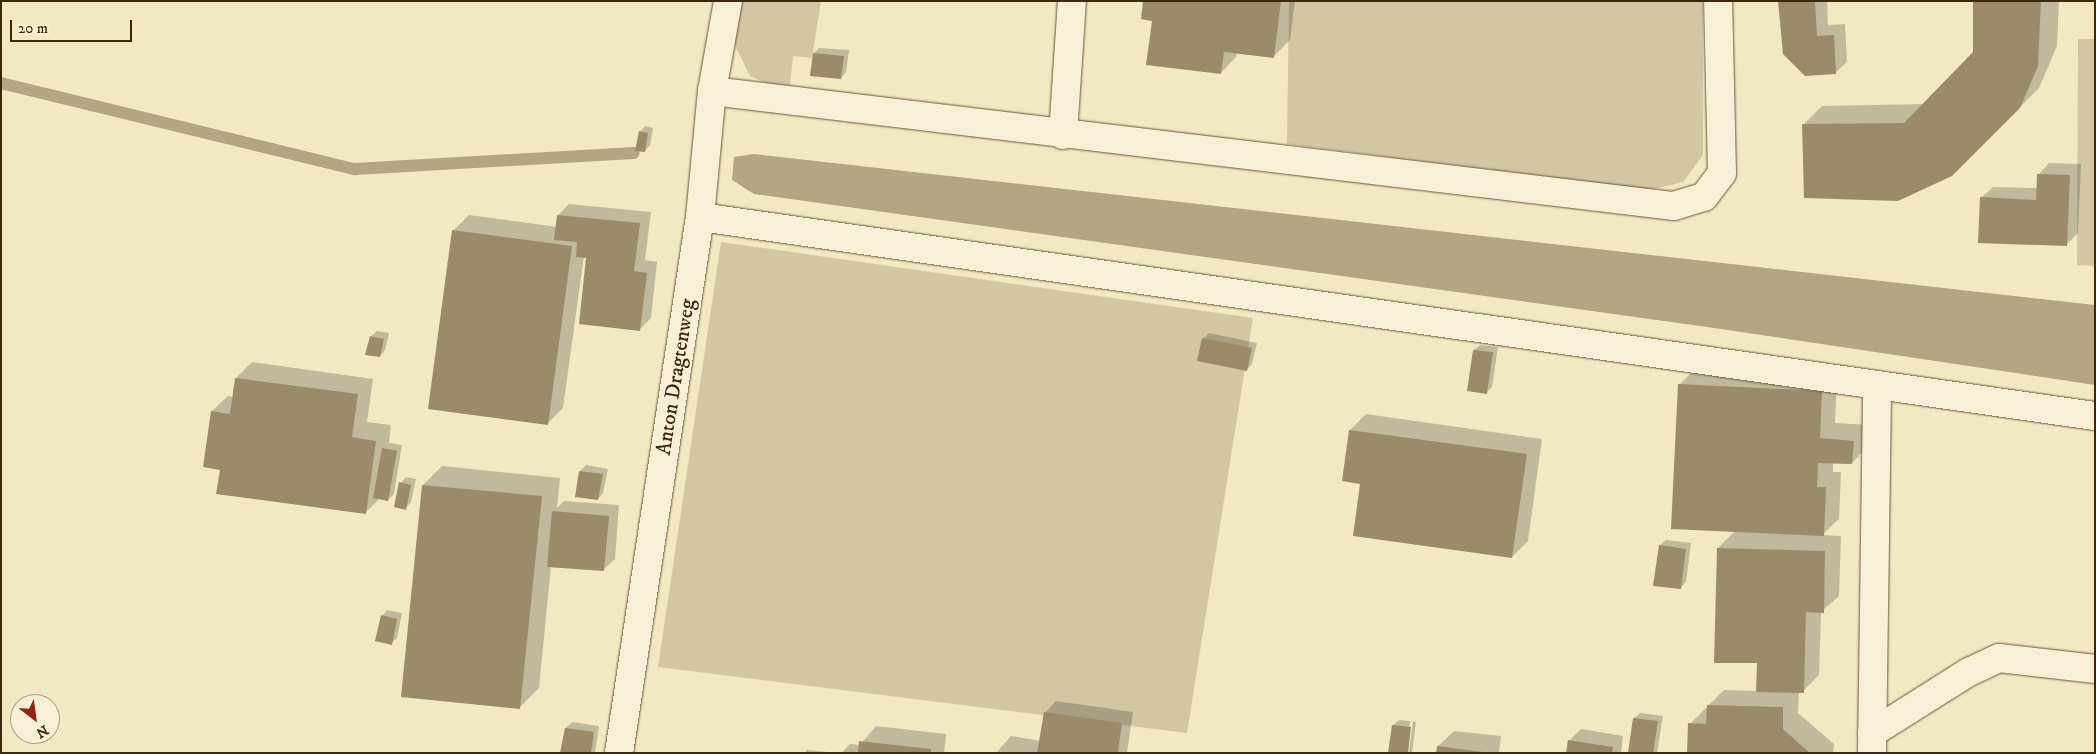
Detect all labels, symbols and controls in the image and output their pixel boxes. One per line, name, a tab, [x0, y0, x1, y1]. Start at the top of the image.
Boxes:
scale bar	[12, 10, 135, 42]
text: 20 m	[18, 19, 48, 38]
street label: Anton Dragtenweg	[651, 297, 701, 457]
north arrow	[10, 694, 60, 744]
text: N	[33, 720, 51, 742]

